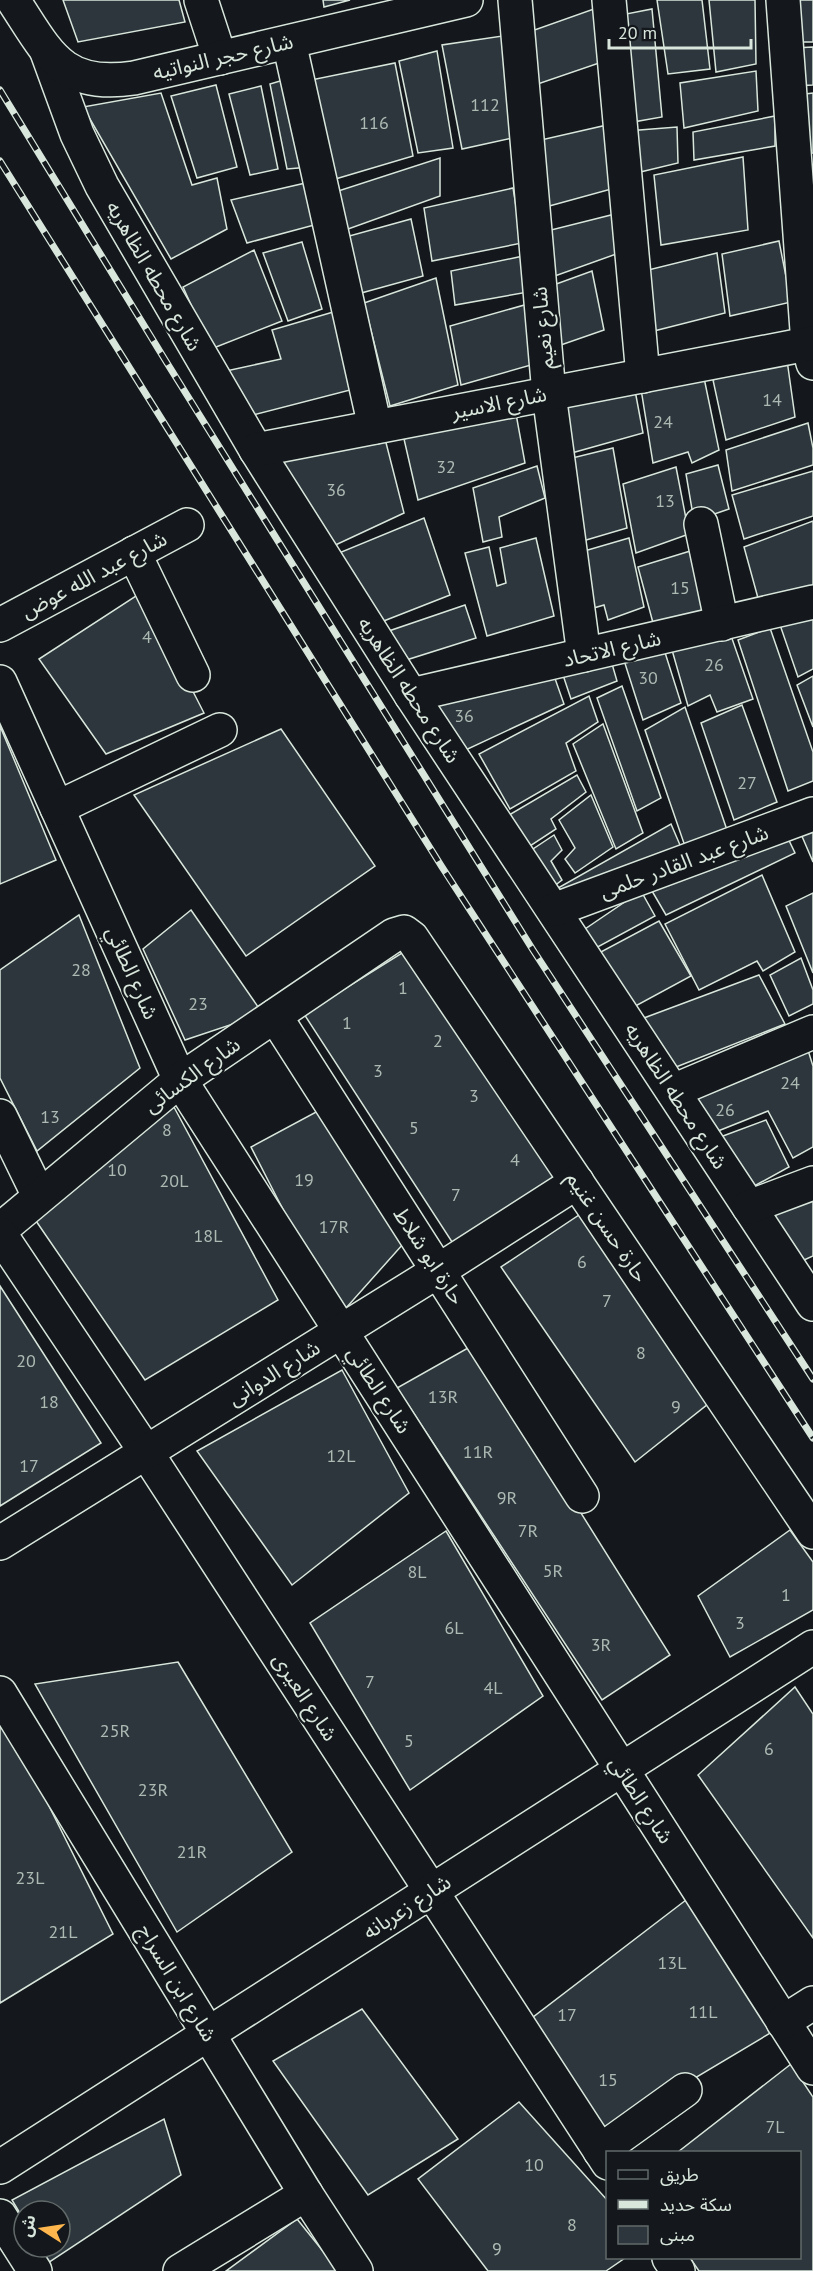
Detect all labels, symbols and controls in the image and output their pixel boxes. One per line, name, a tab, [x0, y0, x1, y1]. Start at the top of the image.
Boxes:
scale bar	[609, 12, 752, 50]
text: 20 m	[618, 21, 657, 44]
street label: شارع حجر النواتيه	[150, 27, 296, 88]
house number: 112	[470, 93, 500, 116]
house number: 116	[359, 111, 389, 134]
street label: شارع محطه الظاهريه	[99, 196, 208, 357]
street label: شارع نعيم	[525, 285, 562, 370]
street label: شارع الاسير	[448, 380, 549, 427]
house number: 14	[762, 388, 782, 411]
house number: 24	[653, 410, 673, 433]
house number: 32	[436, 455, 456, 478]
house number: 36	[326, 478, 346, 501]
house number: 13	[655, 489, 675, 512]
street label: شارع عبد الله عوض	[16, 525, 172, 626]
house number: 15	[670, 576, 690, 599]
street label: شارع محطه الظاهريه	[350, 611, 467, 769]
street label: شارع الاتحاد	[560, 624, 664, 675]
house number: 4	[142, 625, 152, 648]
house number: 26	[704, 653, 724, 676]
house number: 30	[638, 666, 658, 689]
house number: 36	[454, 704, 474, 727]
house number: 27	[737, 771, 757, 794]
street label: شارع عبد القادر حلمى	[596, 818, 773, 906]
street label: شارع الطائي	[97, 922, 165, 1025]
house number: 28	[71, 958, 91, 981]
house number: 1	[398, 976, 408, 999]
house number: 23	[188, 992, 208, 1015]
house number: 1	[342, 1011, 352, 1034]
street label: شارع محطه الظاهريه	[617, 1017, 734, 1175]
house number: 2	[433, 1029, 443, 1052]
street label: شارع الكسائى	[138, 1031, 246, 1120]
house number: 3	[373, 1059, 383, 1082]
house number: 24	[780, 1071, 800, 1094]
house number: 3	[469, 1084, 479, 1107]
house number: 26	[715, 1098, 735, 1121]
house number: 13	[40, 1105, 60, 1128]
house number: 5	[409, 1116, 419, 1139]
house number: 8	[162, 1118, 172, 1141]
house number: 4	[510, 1148, 520, 1171]
house number: 10	[107, 1158, 127, 1181]
street label: حارة حسن غنيم	[559, 1166, 654, 1288]
house number: 19	[294, 1168, 314, 1191]
house number: 20L	[160, 1169, 188, 1192]
house number: 7	[451, 1183, 461, 1206]
street label: حارة ابو شلاط	[388, 1202, 471, 1310]
house number: 17R	[319, 1215, 349, 1238]
house number: 18L	[194, 1224, 222, 1247]
house number: 6	[577, 1250, 587, 1273]
house number: 7	[602, 1289, 612, 1312]
street label: شارع الدوانى	[223, 1334, 326, 1413]
street label: شارع الطائي	[339, 1341, 418, 1440]
house number: 8	[636, 1341, 646, 1364]
house number: 20	[16, 1349, 36, 1372]
house number: 13R	[428, 1385, 458, 1408]
house number: 18	[39, 1390, 59, 1413]
house number: 9	[671, 1395, 681, 1418]
house number: 11R	[463, 1440, 493, 1463]
house number: 12L	[327, 1444, 355, 1467]
house number: 17	[19, 1454, 39, 1477]
house number: 9R	[497, 1486, 518, 1509]
house number: 7R	[518, 1519, 539, 1542]
house number: 5R	[543, 1559, 564, 1582]
house number: 8L	[407, 1560, 427, 1583]
house number: 1	[781, 1583, 791, 1606]
house number: 3	[735, 1611, 745, 1634]
house number: 6L	[444, 1616, 464, 1639]
house number: 3R	[591, 1633, 612, 1656]
street label: شارع العيرى	[265, 1647, 344, 1747]
house number: 7	[365, 1670, 375, 1693]
house number: 4L	[483, 1676, 503, 1699]
house number: 25R	[100, 1719, 130, 1742]
house number: 5	[404, 1729, 414, 1752]
house number: 6	[764, 1737, 774, 1760]
street label: شارع الطائي	[601, 1751, 680, 1850]
house number: 23R	[138, 1778, 168, 1801]
house number: 21R	[177, 1840, 207, 1863]
house number: 23L	[16, 1866, 44, 1889]
street label: شارع زعربانه	[358, 1868, 457, 1947]
street label: شارع ابن السراج	[130, 1919, 223, 2048]
house number: 21L	[49, 1920, 77, 1943]
house number: 13L	[658, 1951, 686, 1974]
house number: 11L	[689, 2000, 717, 2023]
house number: 17	[557, 2003, 577, 2026]
house number: 15	[598, 2068, 618, 2091]
house number: 7L	[765, 2115, 785, 2138]
legend	[606, 2151, 801, 2259]
house number: 10	[524, 2153, 544, 2176]
text: طريق	[660, 2163, 699, 2186]
text: سكة حديد	[660, 2193, 732, 2216]
north arrow	[12, 2199, 72, 2259]
text: ش	[15, 2213, 39, 2239]
house number: 8	[567, 2213, 577, 2236]
text: مبنى	[660, 2223, 695, 2246]
house number: 9	[492, 2237, 502, 2260]

